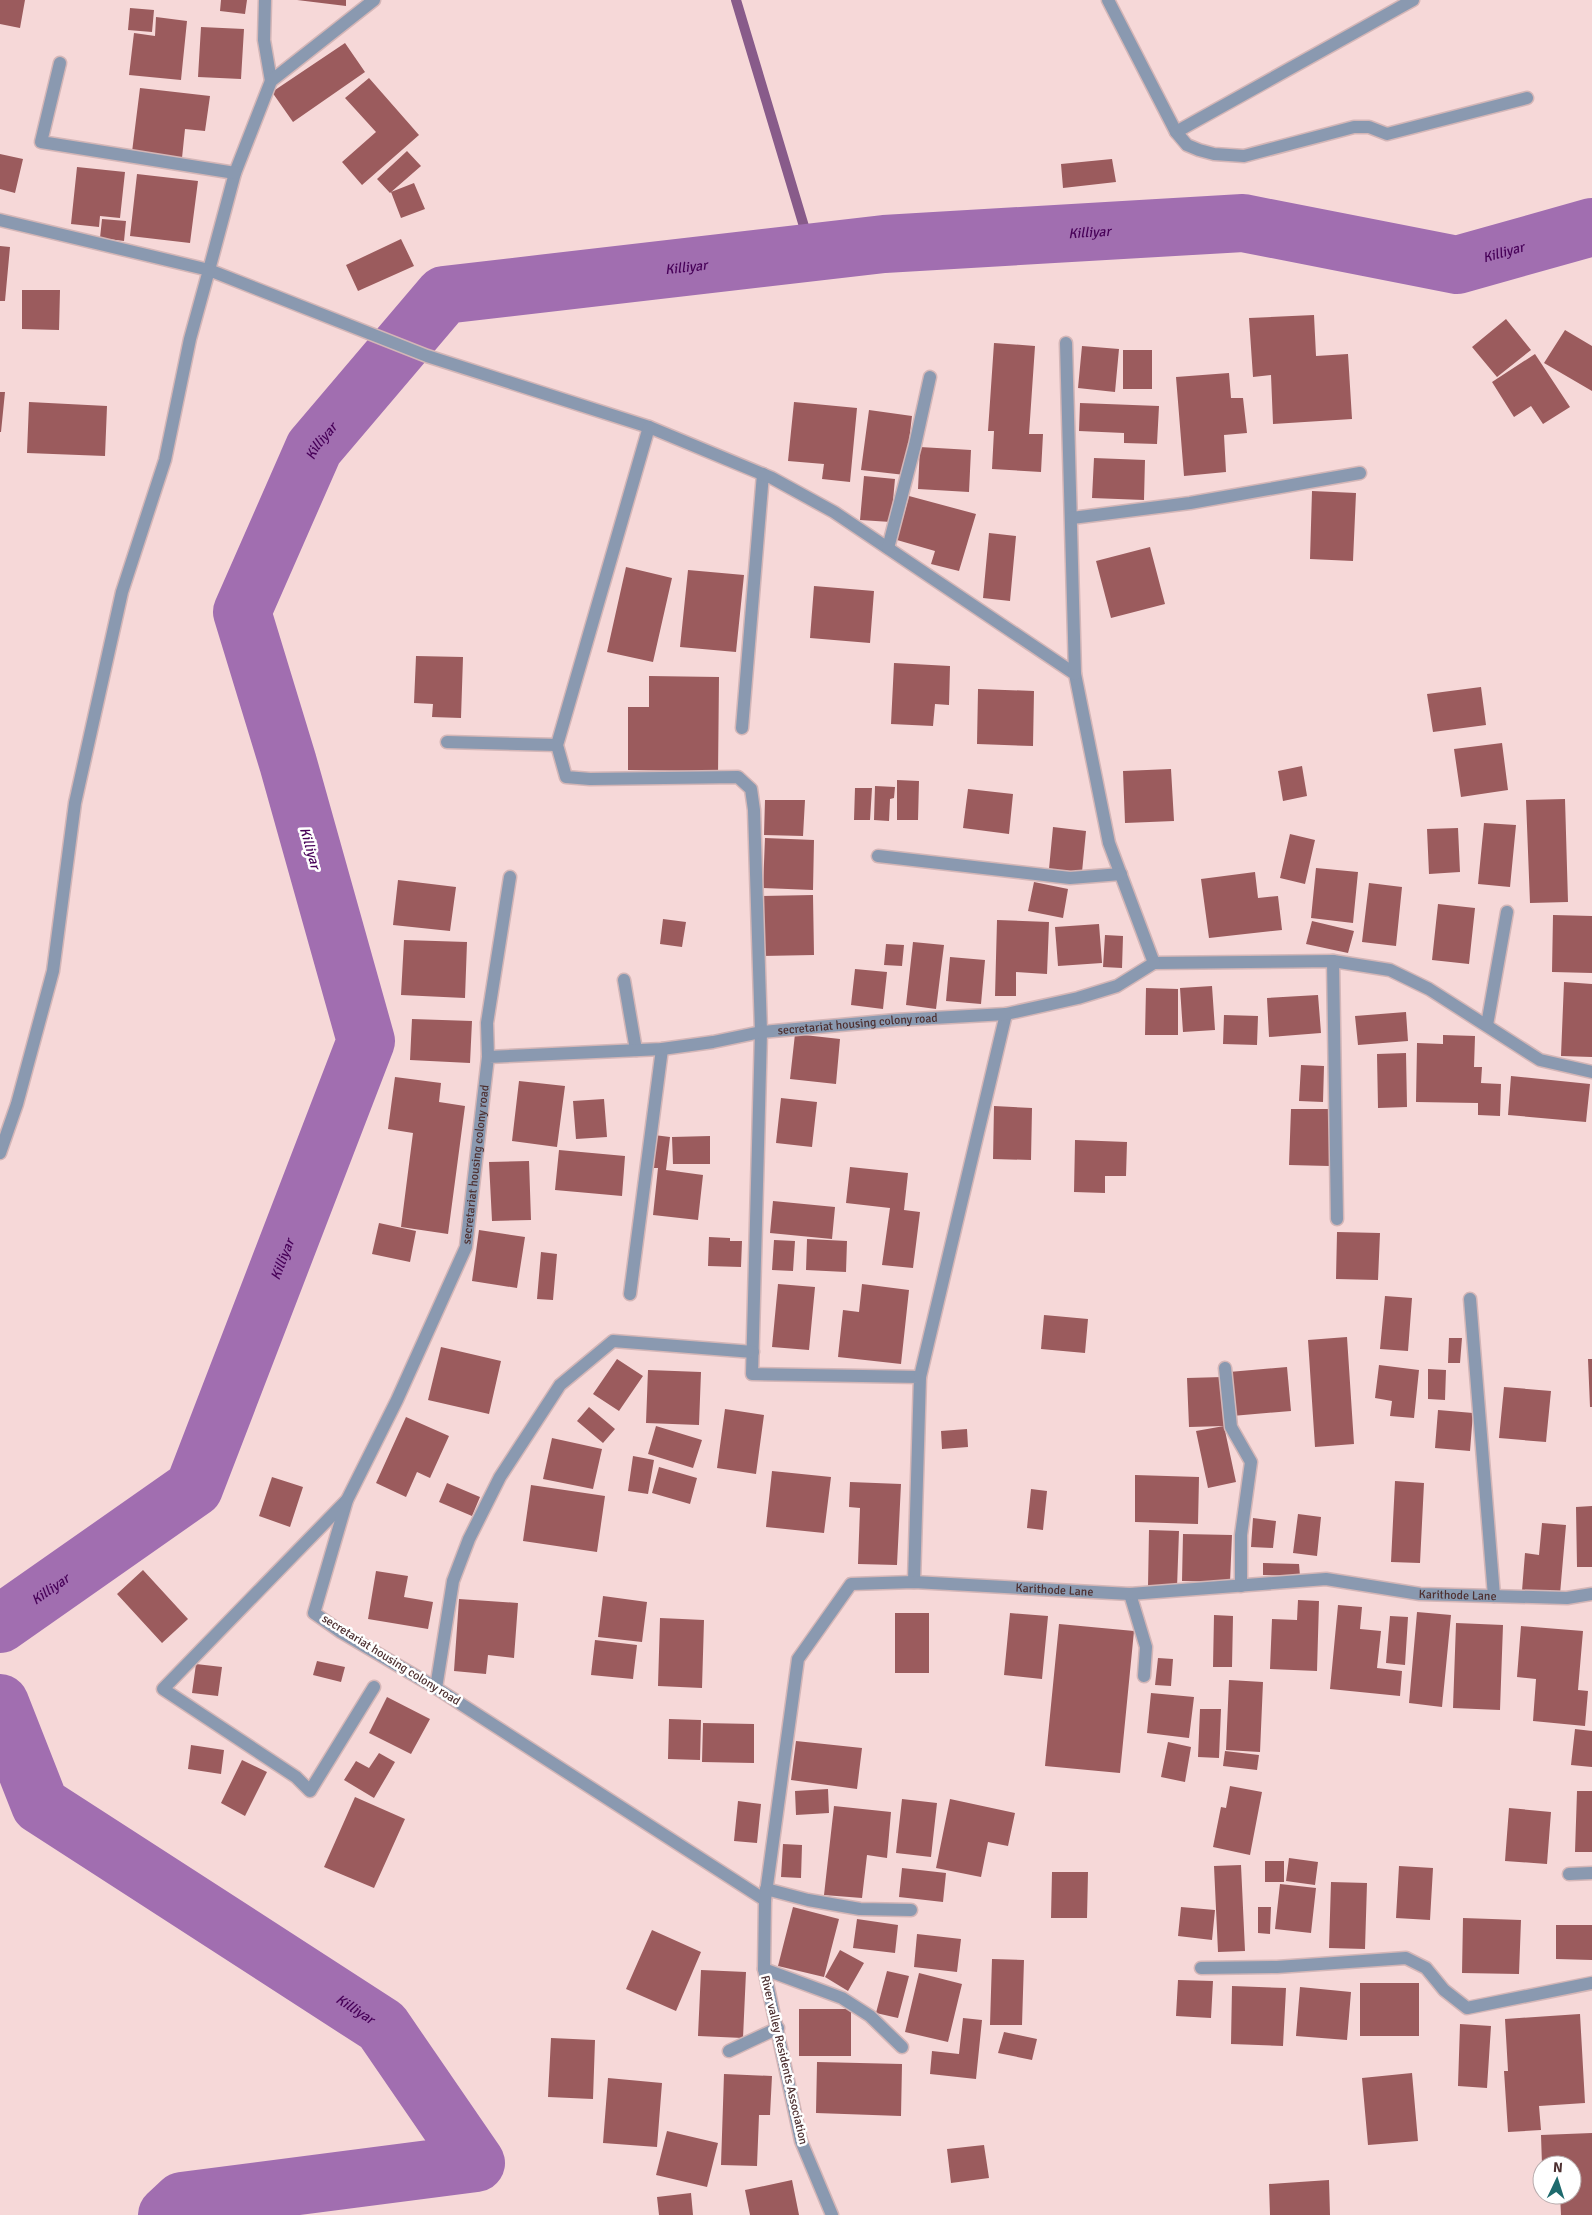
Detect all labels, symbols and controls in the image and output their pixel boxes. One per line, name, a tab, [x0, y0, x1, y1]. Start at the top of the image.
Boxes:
water label: Killiyar	[1068, 222, 1113, 242]
water label: Killiyar	[1480, 238, 1528, 266]
water label: Killiyar	[664, 256, 710, 278]
water label: Killiyar	[301, 418, 342, 462]
water label: Killiyar	[296, 825, 325, 873]
street label: secretariat housing colony road	[777, 1010, 938, 1038]
street label: secretariat housing colony road	[459, 1084, 492, 1245]
water label: Killiyar	[266, 1235, 298, 1282]
water label: Killiyar	[28, 1569, 74, 1608]
street label: Karithode Lane	[1015, 1580, 1094, 1599]
street label: Karithode Lane	[1418, 1586, 1497, 1604]
street label: secretariat housing colony road	[319, 1611, 463, 1709]
street label: River valley Residents Association	[757, 1974, 811, 2146]
water label: Killiyar	[333, 1990, 379, 2028]
north arrow	[1532, 2155, 1582, 2205]
text: N	[1552, 2159, 1563, 2176]

